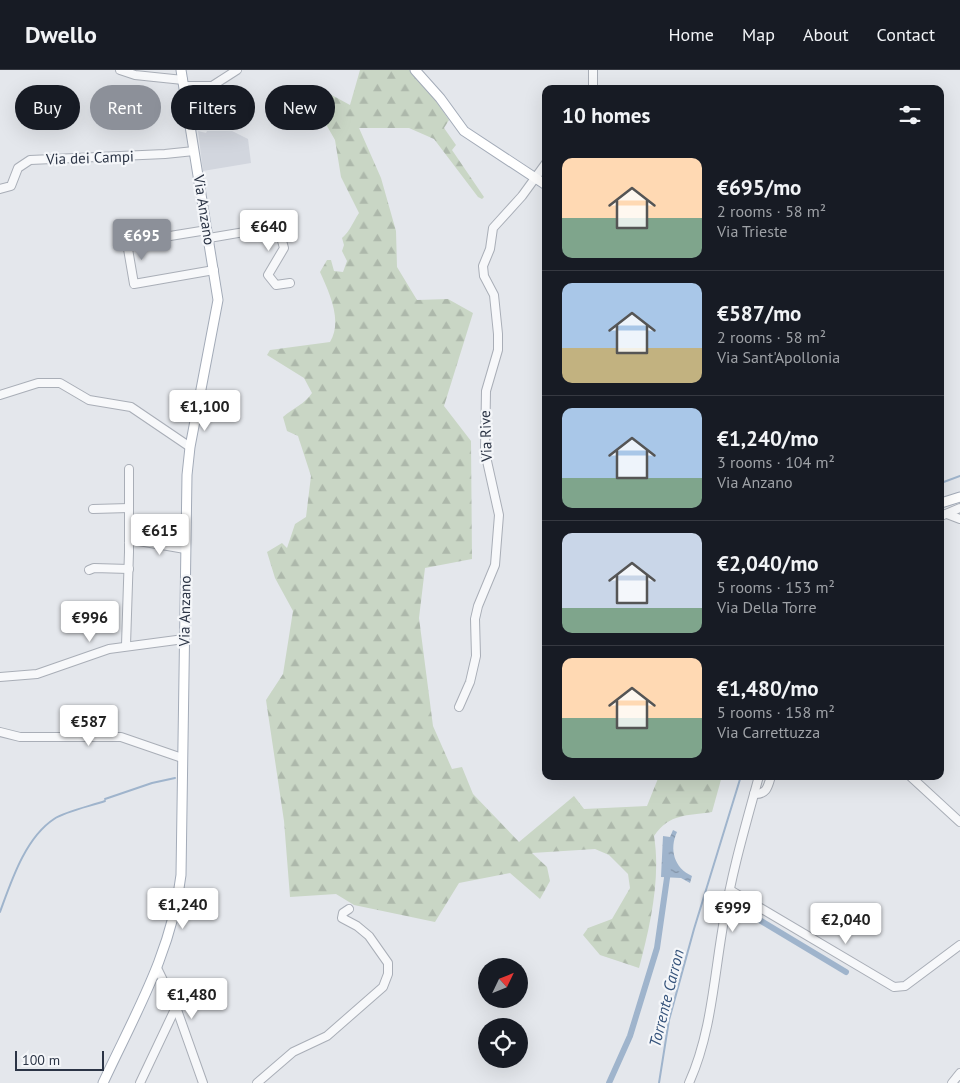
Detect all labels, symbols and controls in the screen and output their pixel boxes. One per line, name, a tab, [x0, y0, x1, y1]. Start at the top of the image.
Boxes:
text: Dwello	[25, 19, 97, 50]
text: Home	[668, 23, 714, 46]
text: Map	[742, 23, 775, 46]
text: About	[803, 23, 849, 46]
text: Contact	[877, 23, 935, 46]
chip: Buy	[15, 85, 80, 130]
chip: Rent	[90, 85, 161, 130]
chip: Filters	[171, 85, 255, 130]
chip: New	[265, 85, 335, 130]
icon: filters	[896, 101, 924, 129]
text: 10 homes	[562, 102, 650, 129]
street label: Via dei Campi	[45, 146, 134, 169]
street label: Via Anzano	[189, 172, 219, 246]
text: €695/mo	[717, 174, 801, 201]
icon: home	[602, 178, 662, 238]
text: 2 rooms · 58 m²	[717, 201, 826, 221]
pin: €640	[239, 210, 299, 252]
text: €640	[251, 216, 287, 236]
pin: €695	[112, 218, 172, 261]
text: Via Trieste	[717, 221, 787, 241]
text: €695	[124, 225, 160, 245]
text: €587/mo	[717, 300, 801, 327]
icon: home	[602, 303, 662, 363]
text: 2 rooms · 58 m²	[717, 327, 826, 347]
text: Via Sant'Apollonia	[717, 347, 840, 367]
pin: €1,100	[164, 390, 246, 432]
text: €1,100	[180, 396, 230, 416]
street label: Via Rive	[475, 410, 496, 463]
text: €1,240/mo	[717, 425, 819, 452]
icon: home	[602, 428, 662, 488]
text: 3 rooms · 104 m²	[717, 452, 835, 472]
text: Via Anzano	[717, 472, 793, 492]
pin: €615	[130, 514, 190, 556]
text: €615	[142, 520, 178, 540]
text: €2,040/mo	[717, 550, 819, 577]
icon: home	[602, 553, 662, 613]
street label: Via Anzano	[174, 575, 195, 648]
text: 5 rooms · 153 m²	[717, 577, 835, 597]
text: Via Della Torre	[717, 597, 817, 617]
pin: €996	[60, 600, 120, 643]
text: €996	[72, 607, 108, 627]
text: €1,480/mo	[717, 675, 819, 702]
icon: home	[602, 678, 662, 738]
text: 5 rooms · 158 m²	[717, 702, 835, 722]
pin: €587	[59, 704, 119, 747]
text: €587	[71, 711, 107, 731]
text: Via Carrettuzza	[717, 722, 820, 742]
pin: €1,240	[142, 888, 224, 930]
pin: €999	[703, 890, 763, 933]
text: €1,240	[158, 894, 208, 914]
text: €999	[715, 897, 751, 917]
pin: €2,040	[805, 902, 887, 945]
text: €2,040	[821, 909, 871, 929]
water label: Torrente Carron	[644, 947, 688, 1049]
north arrow	[478, 958, 528, 1008]
map controls	[478, 958, 528, 1068]
pin: €1,480	[151, 978, 233, 1020]
text: €1,480	[167, 984, 217, 1004]
button: locate	[478, 1018, 528, 1068]
scale bar	[15, 1048, 104, 1071]
text: 100 m	[22, 1051, 60, 1069]

